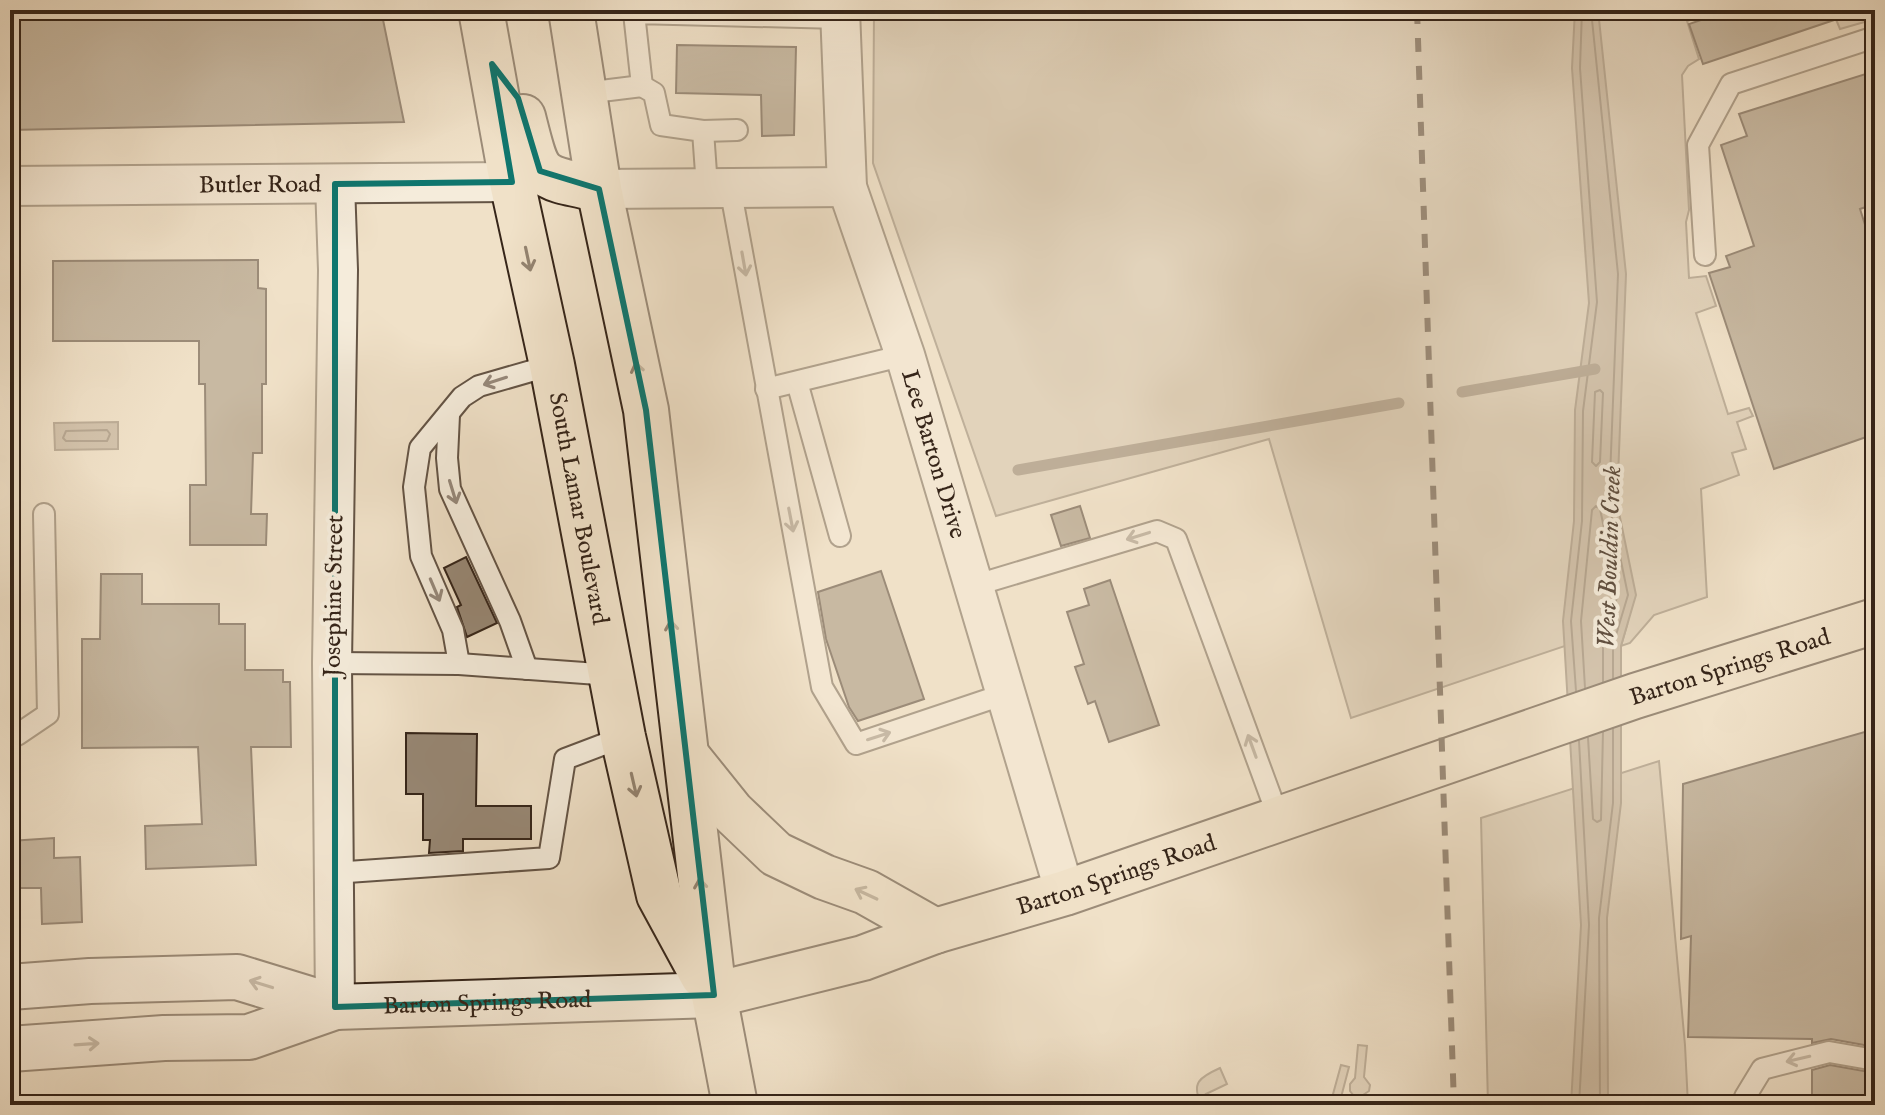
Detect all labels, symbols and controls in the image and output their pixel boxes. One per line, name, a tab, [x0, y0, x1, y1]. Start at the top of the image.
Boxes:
street label: Butler Road	[199, 170, 322, 201]
one-way arrow	[521, 245, 536, 271]
one-way arrow	[737, 251, 752, 276]
one-way arrow	[630, 362, 645, 387]
street label: Lee Barton Drive	[893, 366, 973, 542]
one-way arrow	[482, 374, 507, 389]
street label: South Lamar Boulevard	[541, 390, 615, 627]
water label: West Bouldin Creek	[1590, 465, 1629, 649]
one-way arrow	[447, 479, 461, 504]
one-way arrow	[784, 506, 799, 532]
street label: Josephine Street	[318, 515, 351, 680]
one-way arrow	[1126, 529, 1152, 544]
one-way arrow	[429, 577, 444, 602]
one-way arrow	[664, 619, 679, 646]
street label: Barton Springs Road	[1626, 622, 1834, 714]
one-way arrow	[866, 728, 891, 743]
one-way arrow	[1244, 734, 1258, 758]
one-way arrow	[627, 772, 642, 797]
street label: Barton Springs Road	[1013, 828, 1220, 923]
one-way arrow	[694, 877, 709, 904]
one-way arrow	[855, 886, 879, 901]
one-way arrow	[248, 976, 274, 991]
street label: Barton Springs Road	[383, 985, 592, 1022]
one-way arrow	[73, 1036, 100, 1051]
one-way arrow	[1786, 1052, 1812, 1067]

